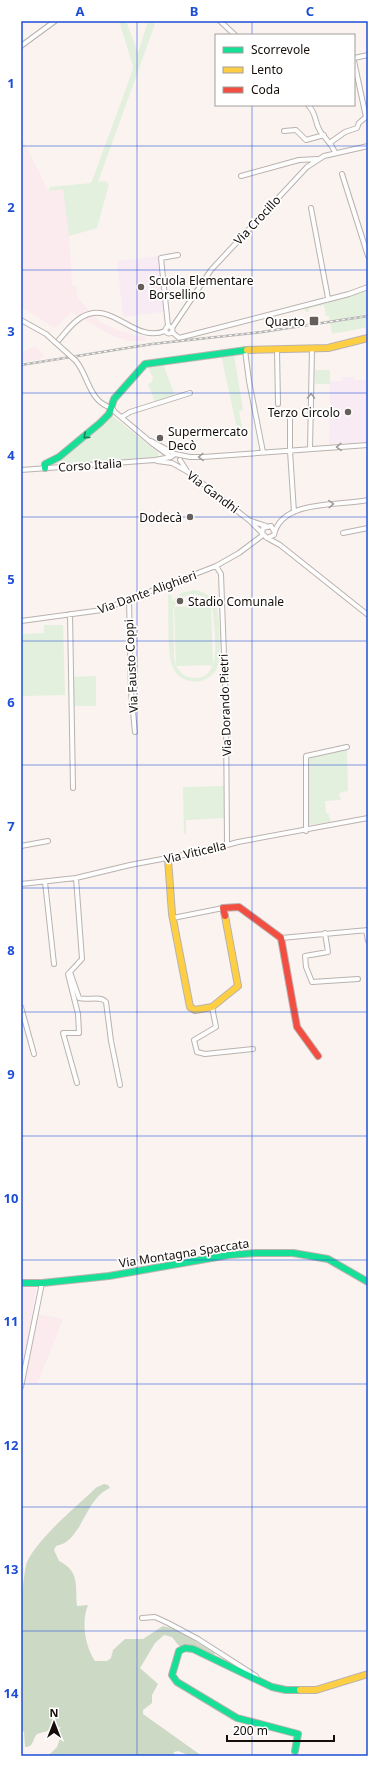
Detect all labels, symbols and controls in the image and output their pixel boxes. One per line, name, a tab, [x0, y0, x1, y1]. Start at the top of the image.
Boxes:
text: A	[76, 2, 85, 20]
text: B	[190, 2, 198, 20]
text: C	[306, 2, 314, 20]
legend	[215, 34, 355, 106]
text: Scorrevole	[251, 41, 310, 58]
text: Lento	[251, 61, 283, 78]
text: 1	[7, 74, 15, 92]
text: Coda	[251, 81, 280, 98]
street label: Via Crocillo	[230, 192, 284, 248]
text: 2	[7, 198, 15, 216]
place label: Scuola Elementare Borsellino	[149, 272, 254, 303]
marker: Scuola Elementare Borsellino	[136, 282, 146, 292]
place label: Quarto	[265, 313, 305, 330]
marker: Quarto	[308, 315, 320, 327]
text: 3	[7, 322, 15, 340]
one-way arrow	[307, 393, 315, 399]
place label: Terzo Circolo	[268, 404, 340, 421]
marker: Terzo Circolo	[343, 407, 353, 417]
place label: Supermercato Decò	[168, 423, 248, 454]
one-way arrow	[83, 431, 91, 438]
marker: Supermercato Decò	[155, 433, 165, 443]
one-way arrow	[336, 443, 342, 452]
text: 4	[7, 446, 15, 464]
one-way arrow	[198, 453, 204, 461]
street label: Corso Italia	[57, 454, 123, 476]
street label: Via Gandhi	[184, 467, 242, 517]
one-way arrow	[328, 500, 334, 509]
place label: Dodecà	[139, 509, 182, 526]
marker: Dodecà	[185, 512, 195, 522]
street label: Via Dante Alighieri	[95, 566, 199, 618]
text: 5	[7, 570, 15, 588]
place label: Stadio Comunale	[188, 593, 284, 610]
marker: Stadio Comunale	[175, 596, 185, 606]
street label: Via Fausto Coppi	[120, 619, 142, 713]
street label: Via Dorando Pietri	[215, 654, 235, 756]
text: 6	[7, 693, 15, 711]
text: 7	[7, 817, 15, 835]
street label: Via Viticella	[162, 837, 228, 867]
text: 8	[7, 941, 15, 959]
text: 9	[7, 1065, 15, 1083]
text: 10	[4, 1189, 18, 1207]
street label: Via Montagna Spaccata	[118, 1234, 250, 1272]
text: 11	[4, 1312, 18, 1330]
text: 12	[4, 1436, 18, 1454]
text: 13	[4, 1560, 18, 1578]
text: 14	[4, 1684, 19, 1702]
north arrow	[34, 1703, 74, 1743]
text: N	[50, 1705, 58, 1720]
scale bar	[227, 1717, 334, 1743]
text: 200 m	[233, 1722, 268, 1739]

